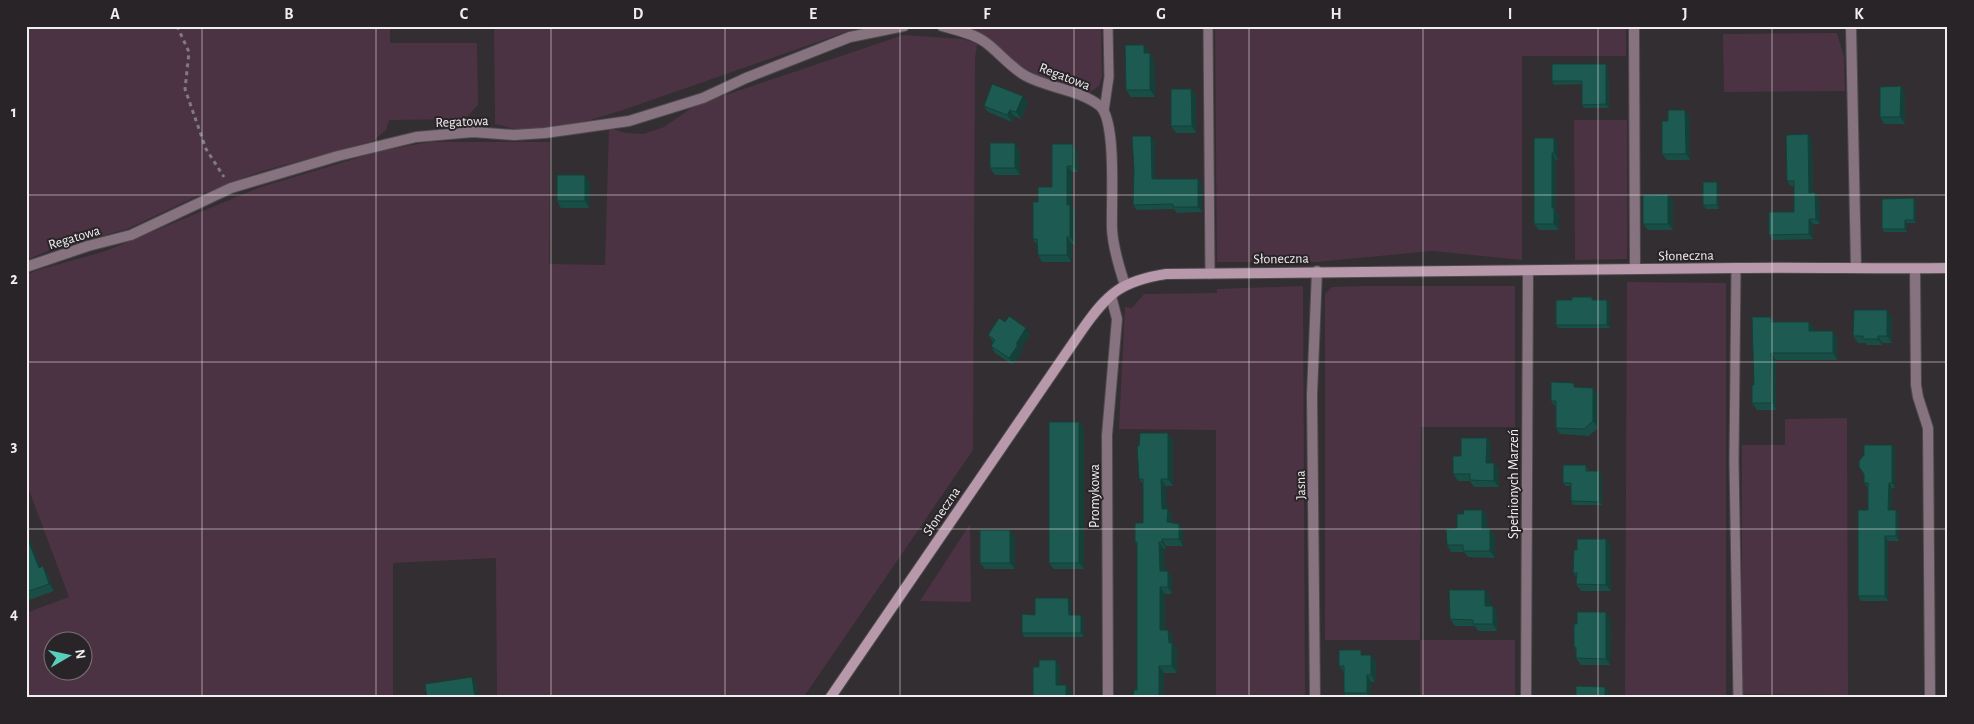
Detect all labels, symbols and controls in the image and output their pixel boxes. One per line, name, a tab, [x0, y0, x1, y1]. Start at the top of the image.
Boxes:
text: A	[110, 6, 120, 22]
text: B	[284, 6, 294, 22]
text: C	[460, 6, 469, 22]
text: D	[633, 6, 644, 22]
text: E	[809, 6, 817, 22]
text: F	[983, 6, 991, 22]
text: G	[1156, 6, 1166, 22]
text: H	[1330, 6, 1342, 22]
text: I	[1508, 6, 1512, 22]
text: J	[1682, 6, 1688, 22]
text: K	[1854, 6, 1864, 22]
street label: Regatowa	[1037, 61, 1093, 93]
text: 1	[11, 104, 17, 120]
street label: Regatowa	[435, 114, 489, 130]
street label: Regatowa	[47, 223, 102, 252]
street label: Słoneczna	[1658, 249, 1714, 263]
street label: Słoneczna	[1253, 252, 1309, 266]
text: 2	[10, 271, 18, 287]
street label: Spełnionych Marzeń	[1507, 429, 1521, 539]
text: 3	[11, 438, 18, 454]
street label: Promykowa	[1088, 464, 1102, 528]
street label: Jasna	[1294, 470, 1308, 500]
street label: Słoneczna	[921, 484, 963, 538]
text: 4	[10, 606, 18, 622]
north arrow	[42, 632, 92, 682]
text: N	[72, 648, 88, 660]

